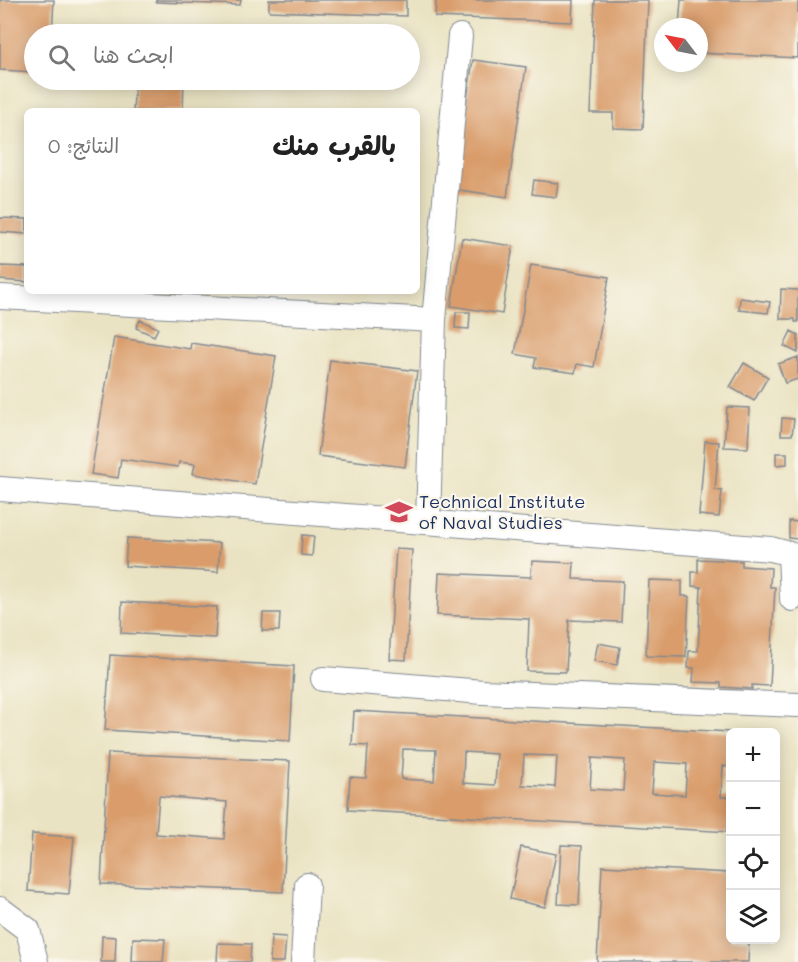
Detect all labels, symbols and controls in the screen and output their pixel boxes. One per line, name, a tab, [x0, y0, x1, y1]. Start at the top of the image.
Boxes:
north arrow	[654, 18, 708, 72]
search box	[24, 24, 420, 90]
text: ابحث هنا	[93, 40, 174, 69]
icon: search	[45, 41, 78, 74]
text: بالقرب منك	[273, 128, 396, 162]
text: النتائج: 0	[48, 132, 119, 158]
place label: Technical Institute of Naval Studies	[419, 489, 585, 534]
school or university icon: Technical Institute of Naval Studies	[384, 497, 414, 527]
map controls	[726, 728, 780, 944]
button: +	[726, 728, 780, 782]
button: −	[726, 782, 780, 836]
button: locate	[726, 836, 780, 890]
button: layers	[726, 890, 780, 944]

